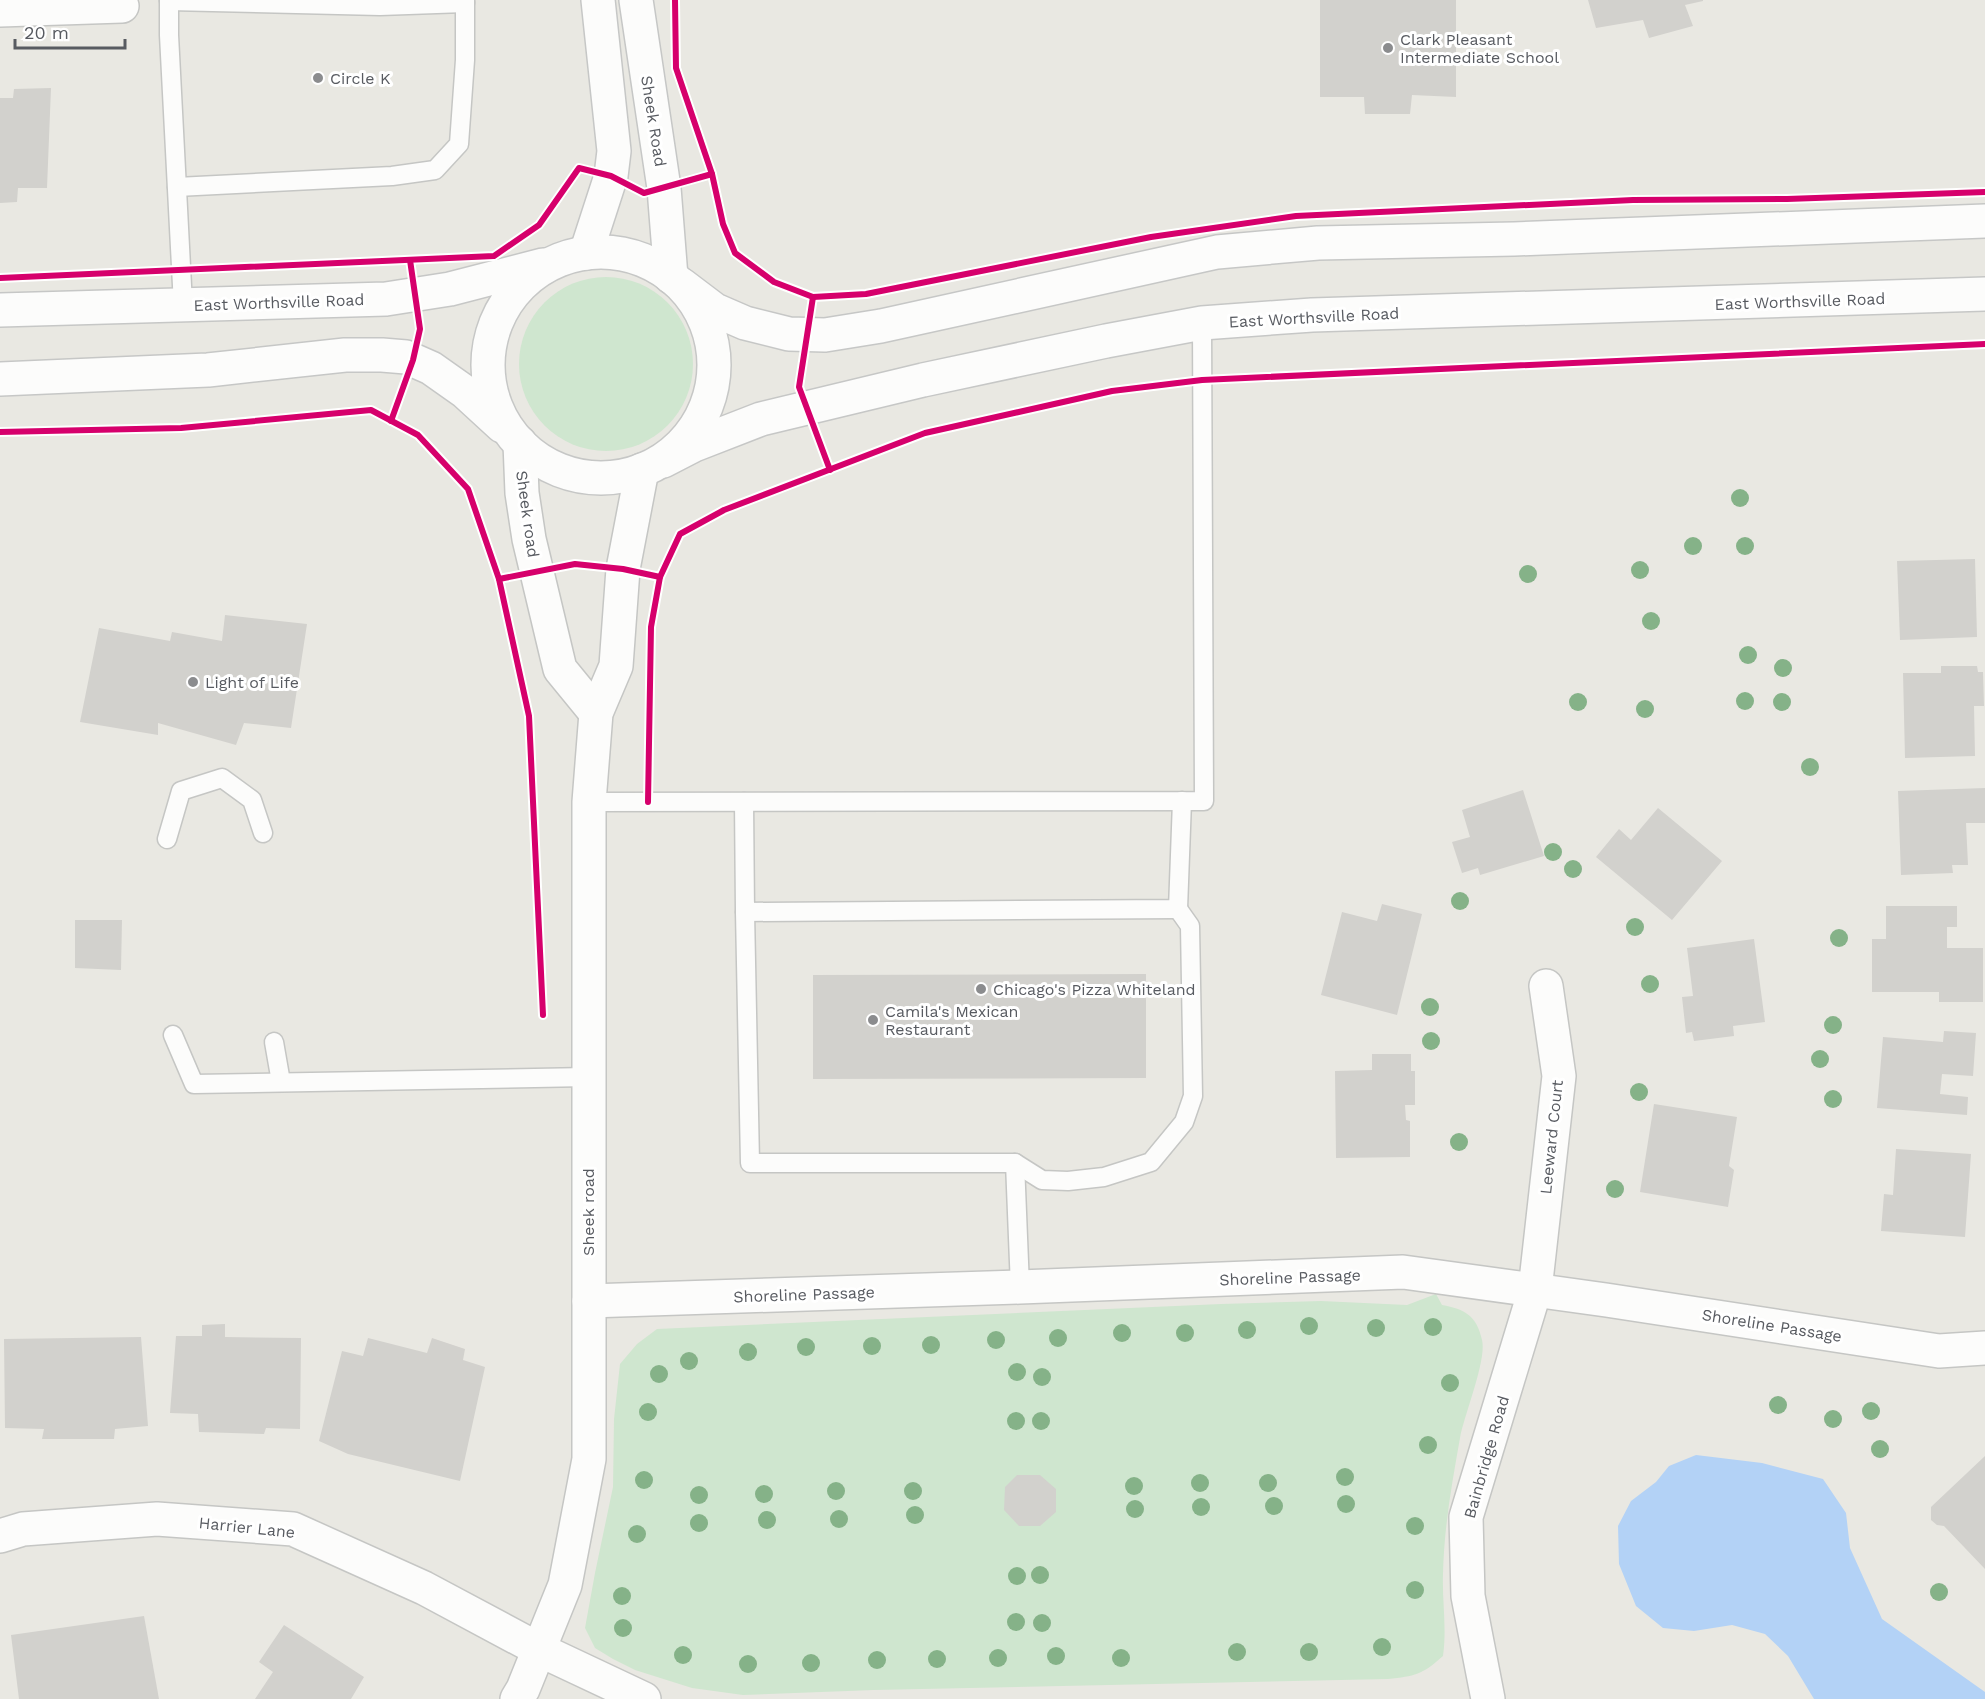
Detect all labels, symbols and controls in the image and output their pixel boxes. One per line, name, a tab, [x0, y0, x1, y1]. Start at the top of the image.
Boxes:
scale bar	[15, 12, 124, 50]
text: 20 m	[24, 22, 69, 43]
place label: Clark Pleasant Intermediate School	[1400, 30, 1559, 67]
marker: Clark Pleasant Intermediate School	[1381, 41, 1395, 55]
place label: Circle K	[330, 69, 391, 88]
marker: Circle K	[311, 71, 325, 85]
street label: Sheek Road	[637, 74, 670, 168]
street label: East Worthsville Road	[1714, 289, 1886, 314]
street label: East Worthsville Road	[193, 290, 365, 315]
street label: East Worthsville Road	[1228, 304, 1400, 331]
street label: Sheek road	[512, 469, 543, 559]
place label: Light of Life	[205, 673, 299, 692]
marker: Light of Life	[186, 675, 200, 689]
place label: Chicago's Pizza Whiteland	[993, 980, 1196, 999]
marker: Chicago's Pizza Whiteland	[974, 982, 988, 996]
place label: Camila's Mexican Restaurant	[885, 1002, 1018, 1039]
marker: Camila's Mexican Restaurant	[866, 1013, 880, 1027]
street label: Leeward Court	[1536, 1079, 1567, 1195]
street label: Sheek road	[579, 1168, 598, 1256]
street label: Shoreline Passage	[1219, 1266, 1361, 1289]
street label: Shoreline Passage	[733, 1283, 875, 1306]
street label: Shoreline Passage	[1701, 1305, 1843, 1346]
street label: Bainbridge Road	[1460, 1394, 1513, 1521]
street label: Harrier Lane	[198, 1513, 296, 1542]

